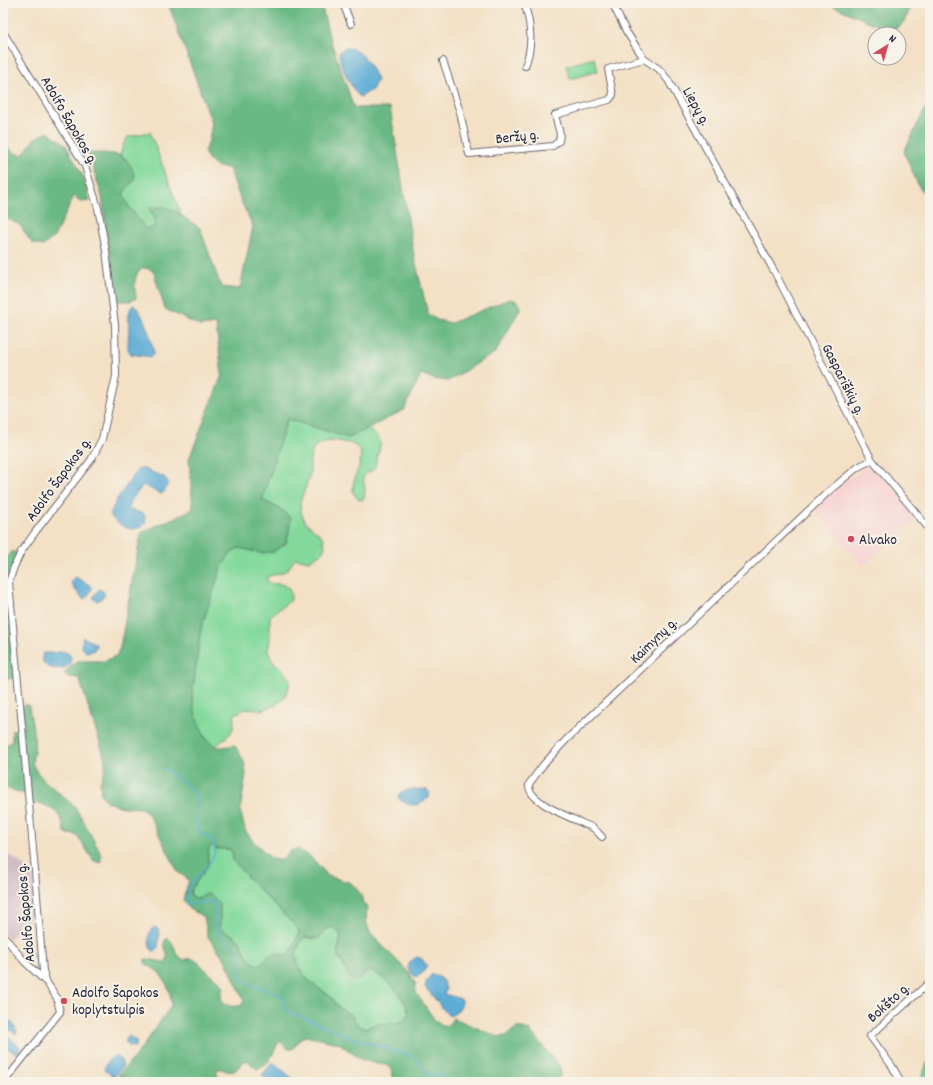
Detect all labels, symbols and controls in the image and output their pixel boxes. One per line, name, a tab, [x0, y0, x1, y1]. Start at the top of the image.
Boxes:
north arrow	[867, 26, 907, 66]
text: N	[885, 32, 899, 48]
street label: Adolfo Šapokos g.	[34, 73, 103, 169]
street label: Liepų g.	[676, 84, 715, 130]
street label: Beržų g.	[494, 125, 540, 151]
street label: Gaspariškių g.	[815, 340, 870, 419]
street label: Adolfo Šapokos g.	[22, 434, 98, 527]
place label: Alvako	[859, 530, 897, 552]
marker: Alvako	[846, 534, 856, 544]
street label: Kaimynų g.	[626, 613, 683, 670]
street label: Adolfo Šapokos g.	[12, 862, 42, 963]
street label: Bokšto g.	[863, 978, 916, 1029]
place label: Adolfo Šapokos koplytstulpis	[72, 983, 159, 1022]
marker: Adolfo Šapokos koplytstulpis	[59, 996, 69, 1006]

